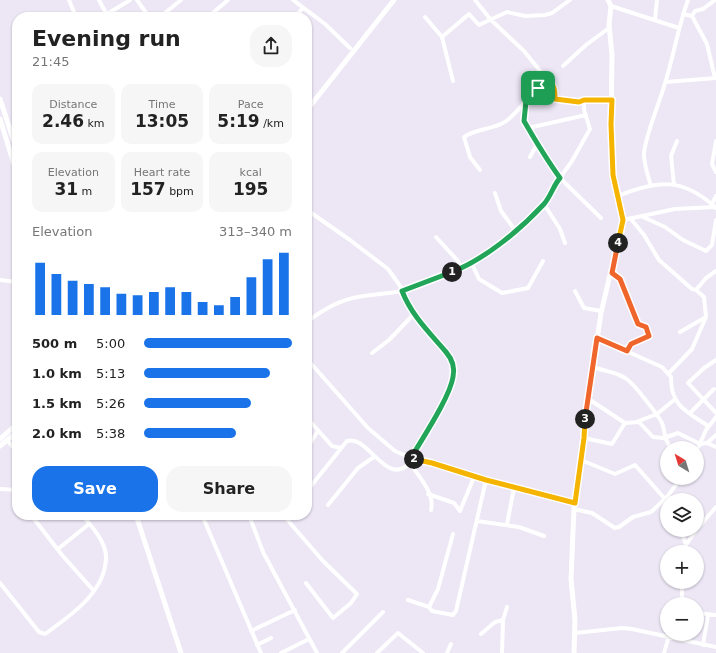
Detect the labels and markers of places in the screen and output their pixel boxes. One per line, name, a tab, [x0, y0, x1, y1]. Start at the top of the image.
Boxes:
pin	[521, 71, 555, 105]
pin: 4	[608, 233, 628, 253]
pin: 1	[442, 262, 462, 282]
pin: 3	[575, 409, 595, 429]
pin: 2	[404, 449, 424, 469]

